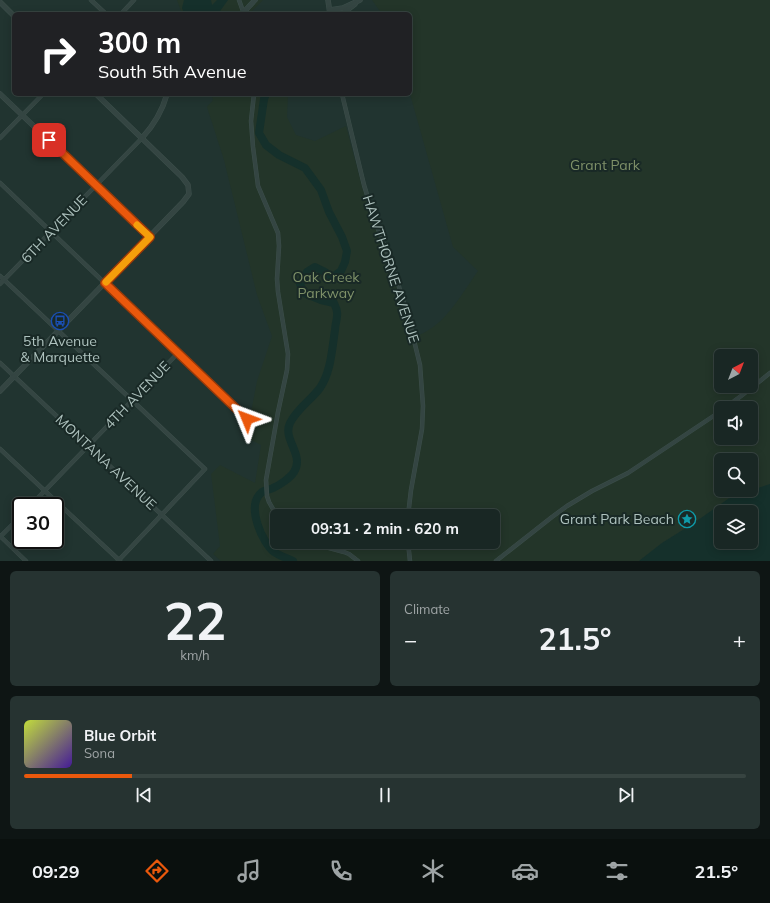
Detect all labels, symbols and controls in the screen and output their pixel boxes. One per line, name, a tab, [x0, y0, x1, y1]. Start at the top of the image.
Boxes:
text: 300 m	[98, 25, 181, 60]
icon: right	[32, 28, 84, 80]
text: South 5th Avenue	[98, 60, 246, 83]
pin	[32, 123, 66, 157]
icon: arrive	[38, 129, 60, 151]
park label: Grant Park	[570, 156, 641, 174]
street label: 6TH AVENUE	[17, 191, 91, 267]
street label: HAWTHORNE AVENUE	[359, 193, 423, 345]
park label: Oak Creek Parkway	[292, 268, 360, 302]
bus stop icon: 5th Avenue & Marquette	[50, 311, 70, 331]
place label: 5th Avenue & Marquette	[20, 332, 100, 366]
north arrow	[714, 349, 758, 393]
map controls	[714, 349, 758, 549]
street label: 4TH AVENUE	[100, 357, 174, 433]
position arrow	[226, 398, 268, 440]
button: sound	[714, 401, 758, 445]
street label: MONTANA AVENUE	[52, 410, 160, 514]
button: search	[714, 453, 758, 497]
speed limit sign: 30	[12, 497, 64, 549]
button: layers	[714, 505, 758, 549]
place icon: Grant Park Beach	[677, 509, 697, 529]
place label: Grant Park Beach	[560, 510, 674, 528]
text: 09:31 · 2 min · 620 m	[311, 519, 459, 538]
text: 22	[164, 588, 226, 653]
text: Climate	[404, 601, 450, 617]
text: 21.5°	[539, 620, 611, 658]
text: −	[404, 626, 417, 654]
text: +	[733, 626, 746, 654]
text: km/h	[180, 647, 210, 663]
text: Blue Orbit	[84, 726, 156, 745]
text: Sona	[84, 745, 115, 761]
icon: previous	[133, 784, 155, 806]
icon: pause	[374, 784, 396, 806]
icon: next	[615, 784, 637, 806]
icon: directions	[143, 857, 171, 885]
icon: music	[235, 857, 263, 885]
icon: phone	[327, 857, 355, 885]
icon: climate	[419, 857, 447, 885]
icon: car	[511, 857, 539, 885]
icon: filters	[603, 857, 631, 885]
text: 09:29	[32, 860, 80, 883]
text: 21.5°	[694, 860, 738, 883]

